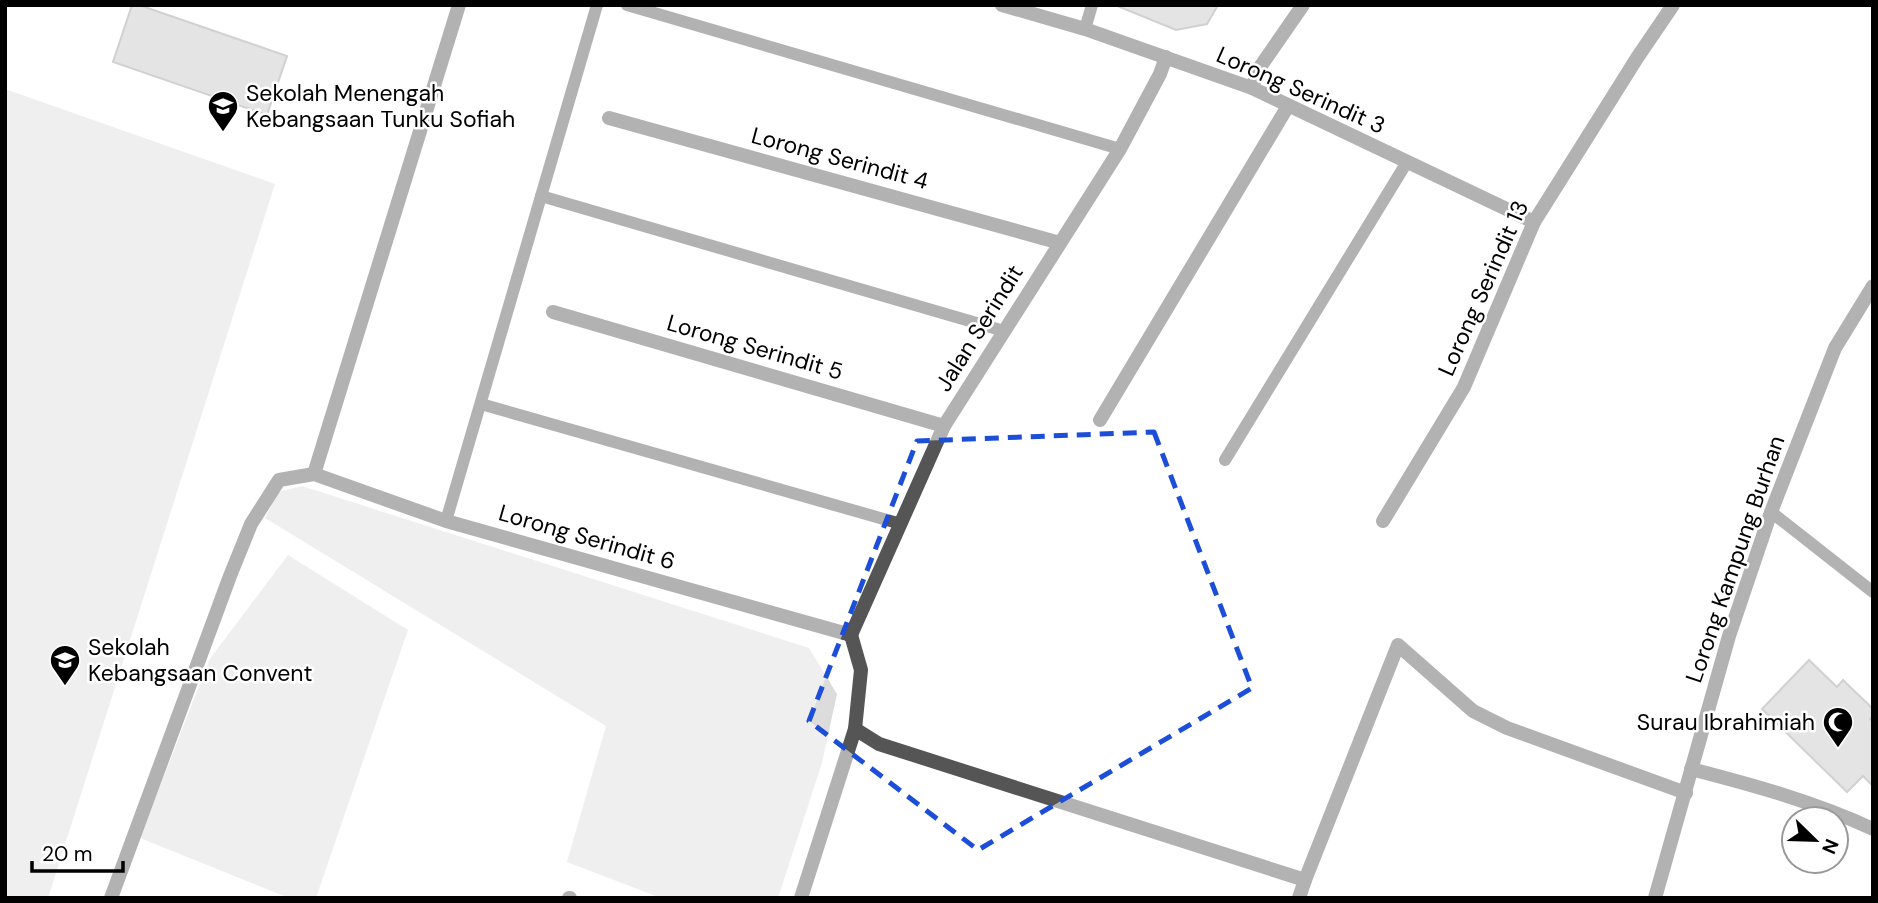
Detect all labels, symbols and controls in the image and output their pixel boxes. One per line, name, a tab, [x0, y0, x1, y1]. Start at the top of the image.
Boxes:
street label: Lorong Serindit 3	[1212, 39, 1390, 141]
place label: Sekolah Menengah Kebangsaan Tunku Sofiah	[246, 78, 515, 134]
school or university icon: Sekolah Menengah Kebangsaan Tunku Sofiah	[206, 89, 240, 133]
street label: Lorong Serindit 4	[748, 120, 932, 196]
street label: Lorong Serindit 13	[1431, 196, 1535, 380]
street label: Jalan Serindit	[928, 259, 1030, 397]
street label: Lorong Serindit 5	[663, 308, 847, 386]
street label: Lorong Kampung Burhan	[1679, 432, 1791, 686]
street label: Lorong Serindit 6	[495, 497, 679, 577]
place label: Sekolah Kebangsaan Convent	[88, 632, 313, 688]
school or university icon: Sekolah Kebangsaan Convent	[48, 643, 82, 687]
mosque icon: Surau Ibrahimiah	[1821, 705, 1855, 749]
place label: Surau Ibrahimiah	[1637, 707, 1815, 737]
north arrow	[1780, 805, 1850, 875]
scale bar	[32, 830, 122, 874]
text: N	[1816, 835, 1844, 858]
text: 20 m	[42, 840, 93, 868]

